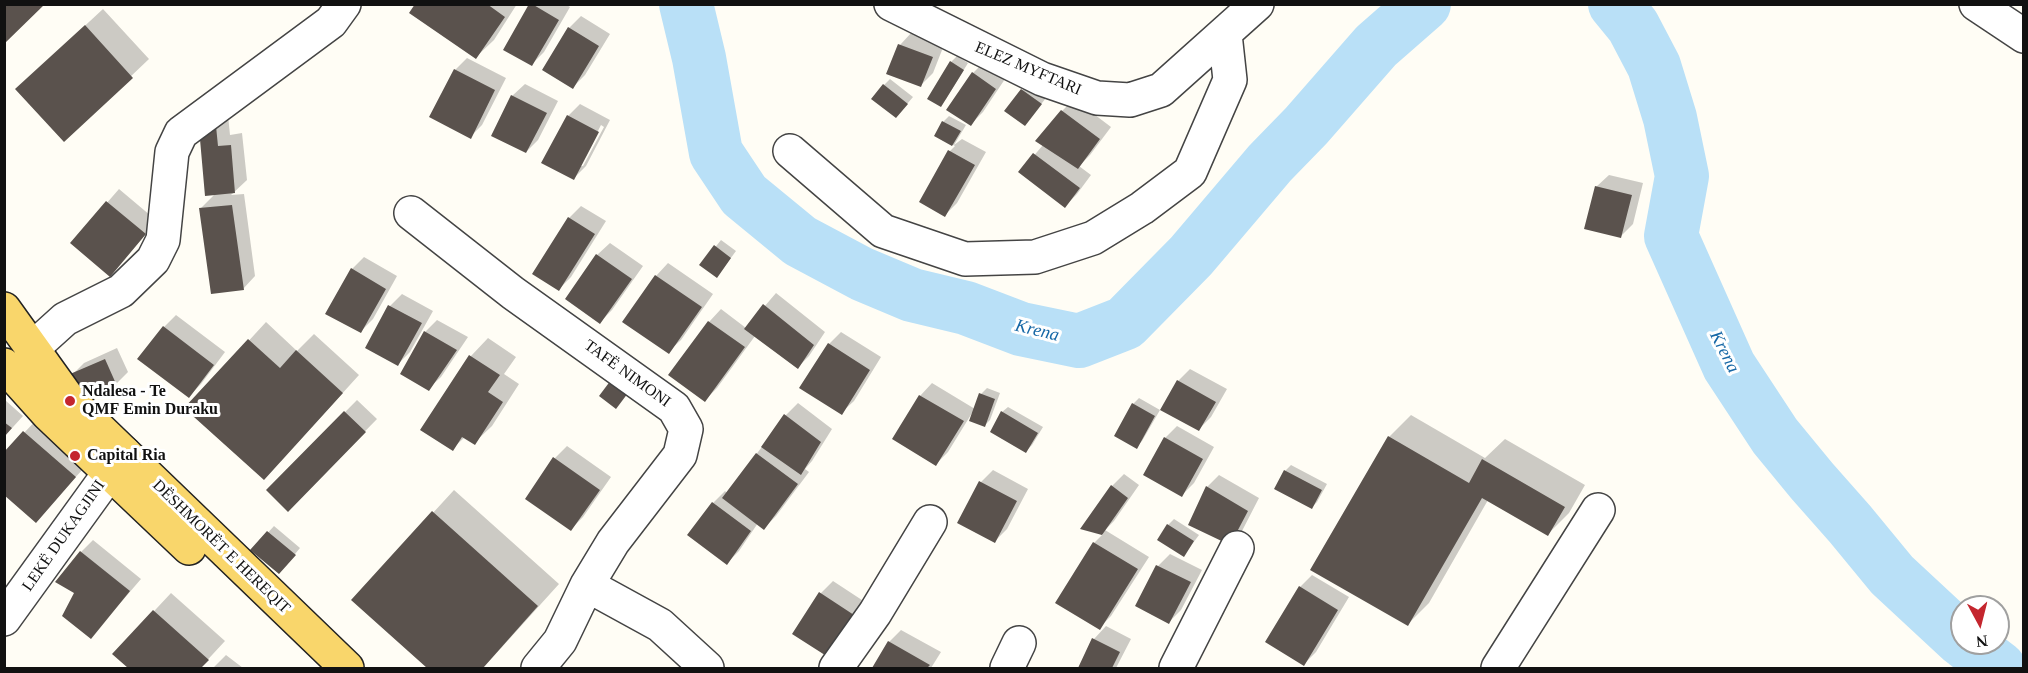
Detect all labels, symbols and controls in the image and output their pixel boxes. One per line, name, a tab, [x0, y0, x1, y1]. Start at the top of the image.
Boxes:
street label: ELEZ MYFTARI	[972, 38, 1084, 100]
water label: Krena	[1013, 315, 1061, 347]
water label: Krena	[1704, 327, 1744, 377]
street label: TAFË NIMONI	[580, 336, 674, 412]
place label: Ndalesa - Te QMF Emin Duraku	[82, 382, 218, 420]
marker: Ndalesa - Te QMF Emin Duraku	[63, 394, 77, 408]
place label: Capital Ria	[87, 446, 166, 466]
marker: Capital Ria	[68, 449, 82, 463]
street label: DËSHMORËT E HEREQIT	[148, 476, 294, 618]
street label: LEKË DUKAGJINI	[19, 477, 109, 595]
north arrow	[1950, 595, 2010, 655]
text: N	[1975, 632, 1989, 651]

